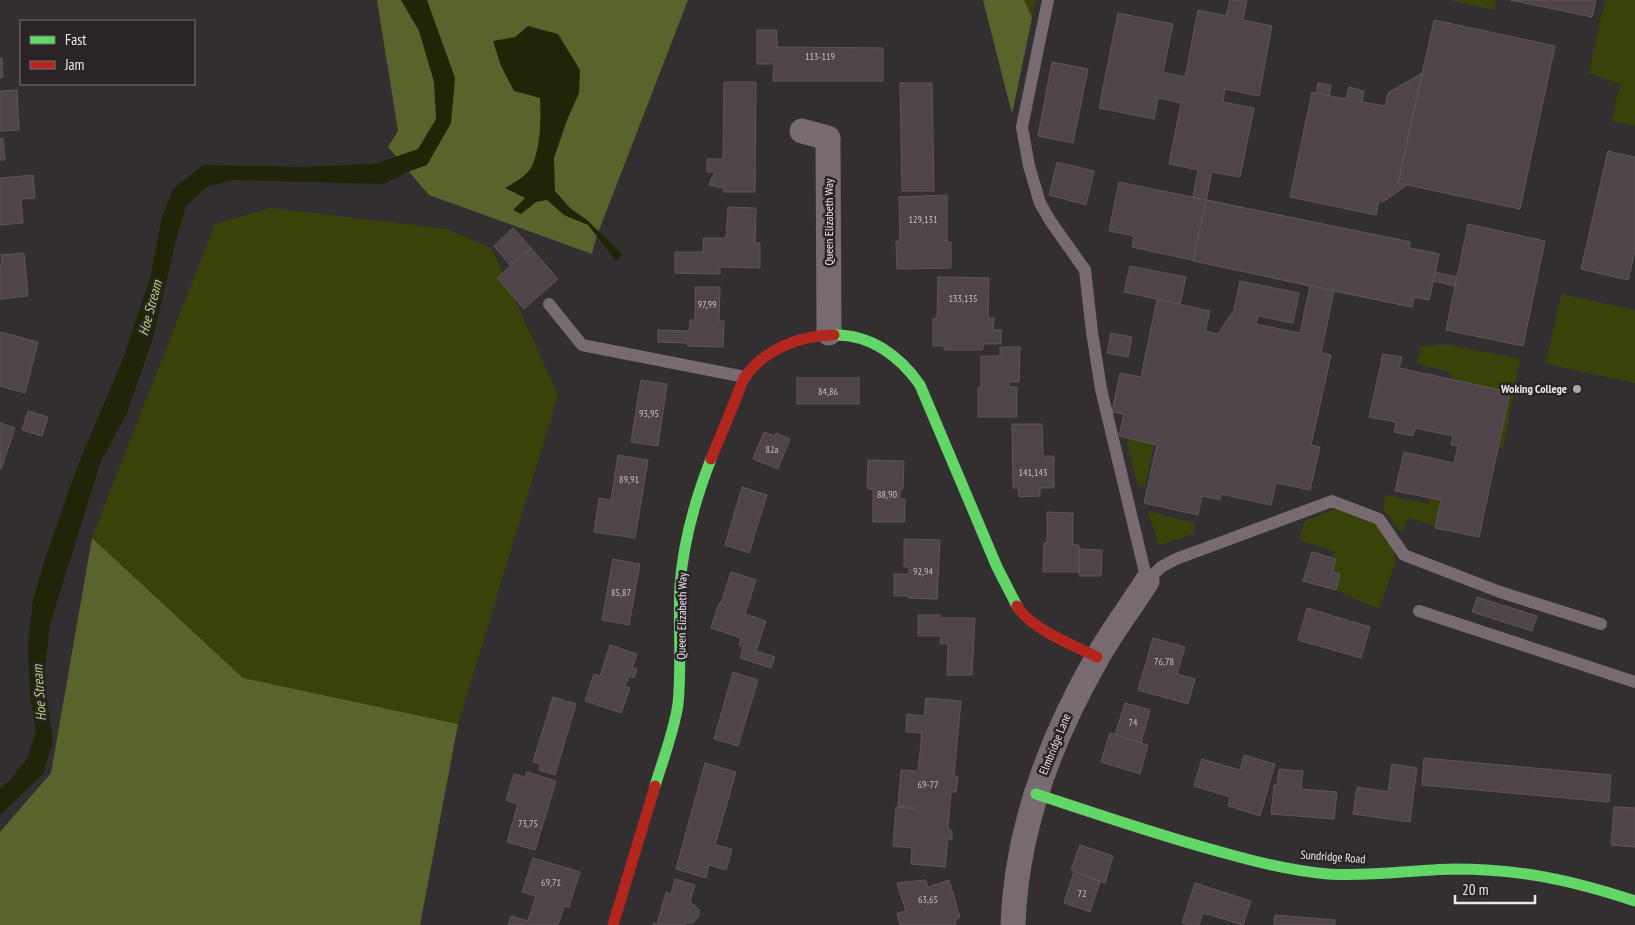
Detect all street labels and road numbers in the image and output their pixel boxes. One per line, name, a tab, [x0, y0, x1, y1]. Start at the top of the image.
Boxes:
street label: Queen Elizabeth Way	[821, 178, 836, 266]
street label: Queen Elizabeth Way	[673, 572, 690, 660]
street label: Elmbridge Lane	[1035, 711, 1074, 777]
street label: Sundridge Road	[1300, 847, 1366, 866]

